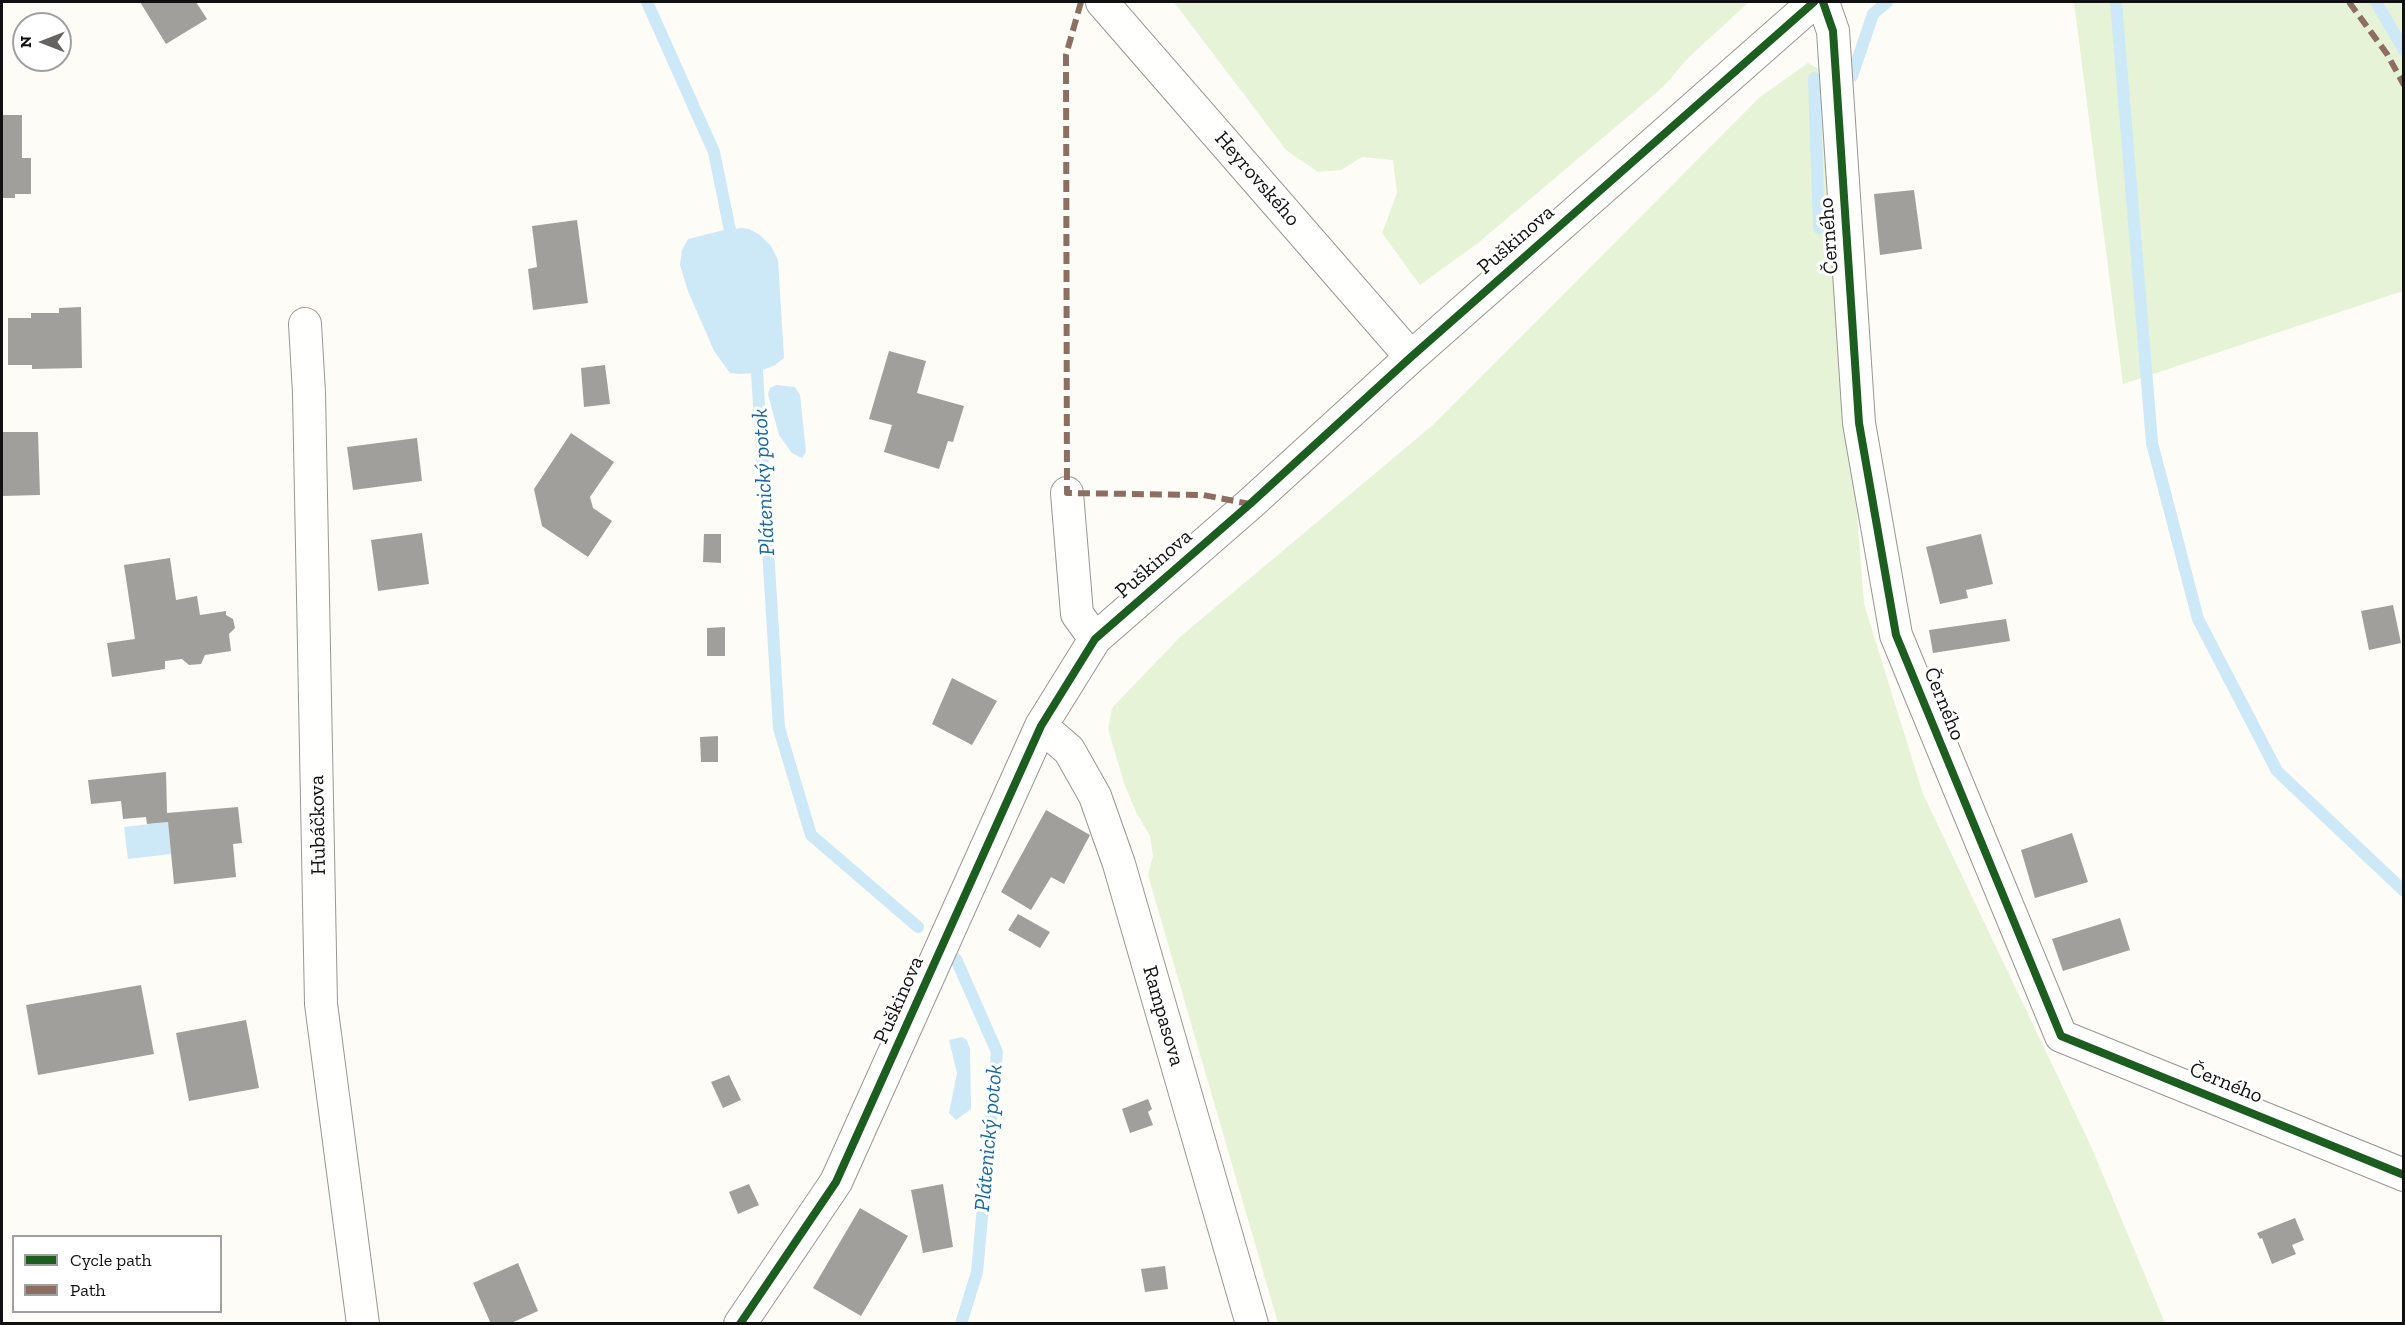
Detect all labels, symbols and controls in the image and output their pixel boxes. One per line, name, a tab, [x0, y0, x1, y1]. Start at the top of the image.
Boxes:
north arrow	[12, 12, 72, 72]
text: N	[16, 36, 35, 48]
street label: Heyrovského	[1209, 126, 1305, 232]
street label: Černého	[1814, 197, 1844, 275]
street label: Puškinova	[1473, 200, 1559, 280]
water label: Plátenický potok	[747, 408, 781, 556]
street label: Puškinova	[1111, 524, 1197, 604]
street label: Černého	[1918, 664, 1970, 744]
street label: Hubáčkova	[305, 775, 331, 875]
street label: Puškinova	[869, 952, 929, 1048]
street label: Rampasova	[1137, 963, 1189, 1069]
street label: Černého	[2186, 1057, 2266, 1109]
water label: Plátenický potok	[969, 1063, 1009, 1213]
legend	[12, 1235, 222, 1313]
text: Cycle path	[70, 1249, 152, 1271]
text: Path	[70, 1279, 106, 1301]

